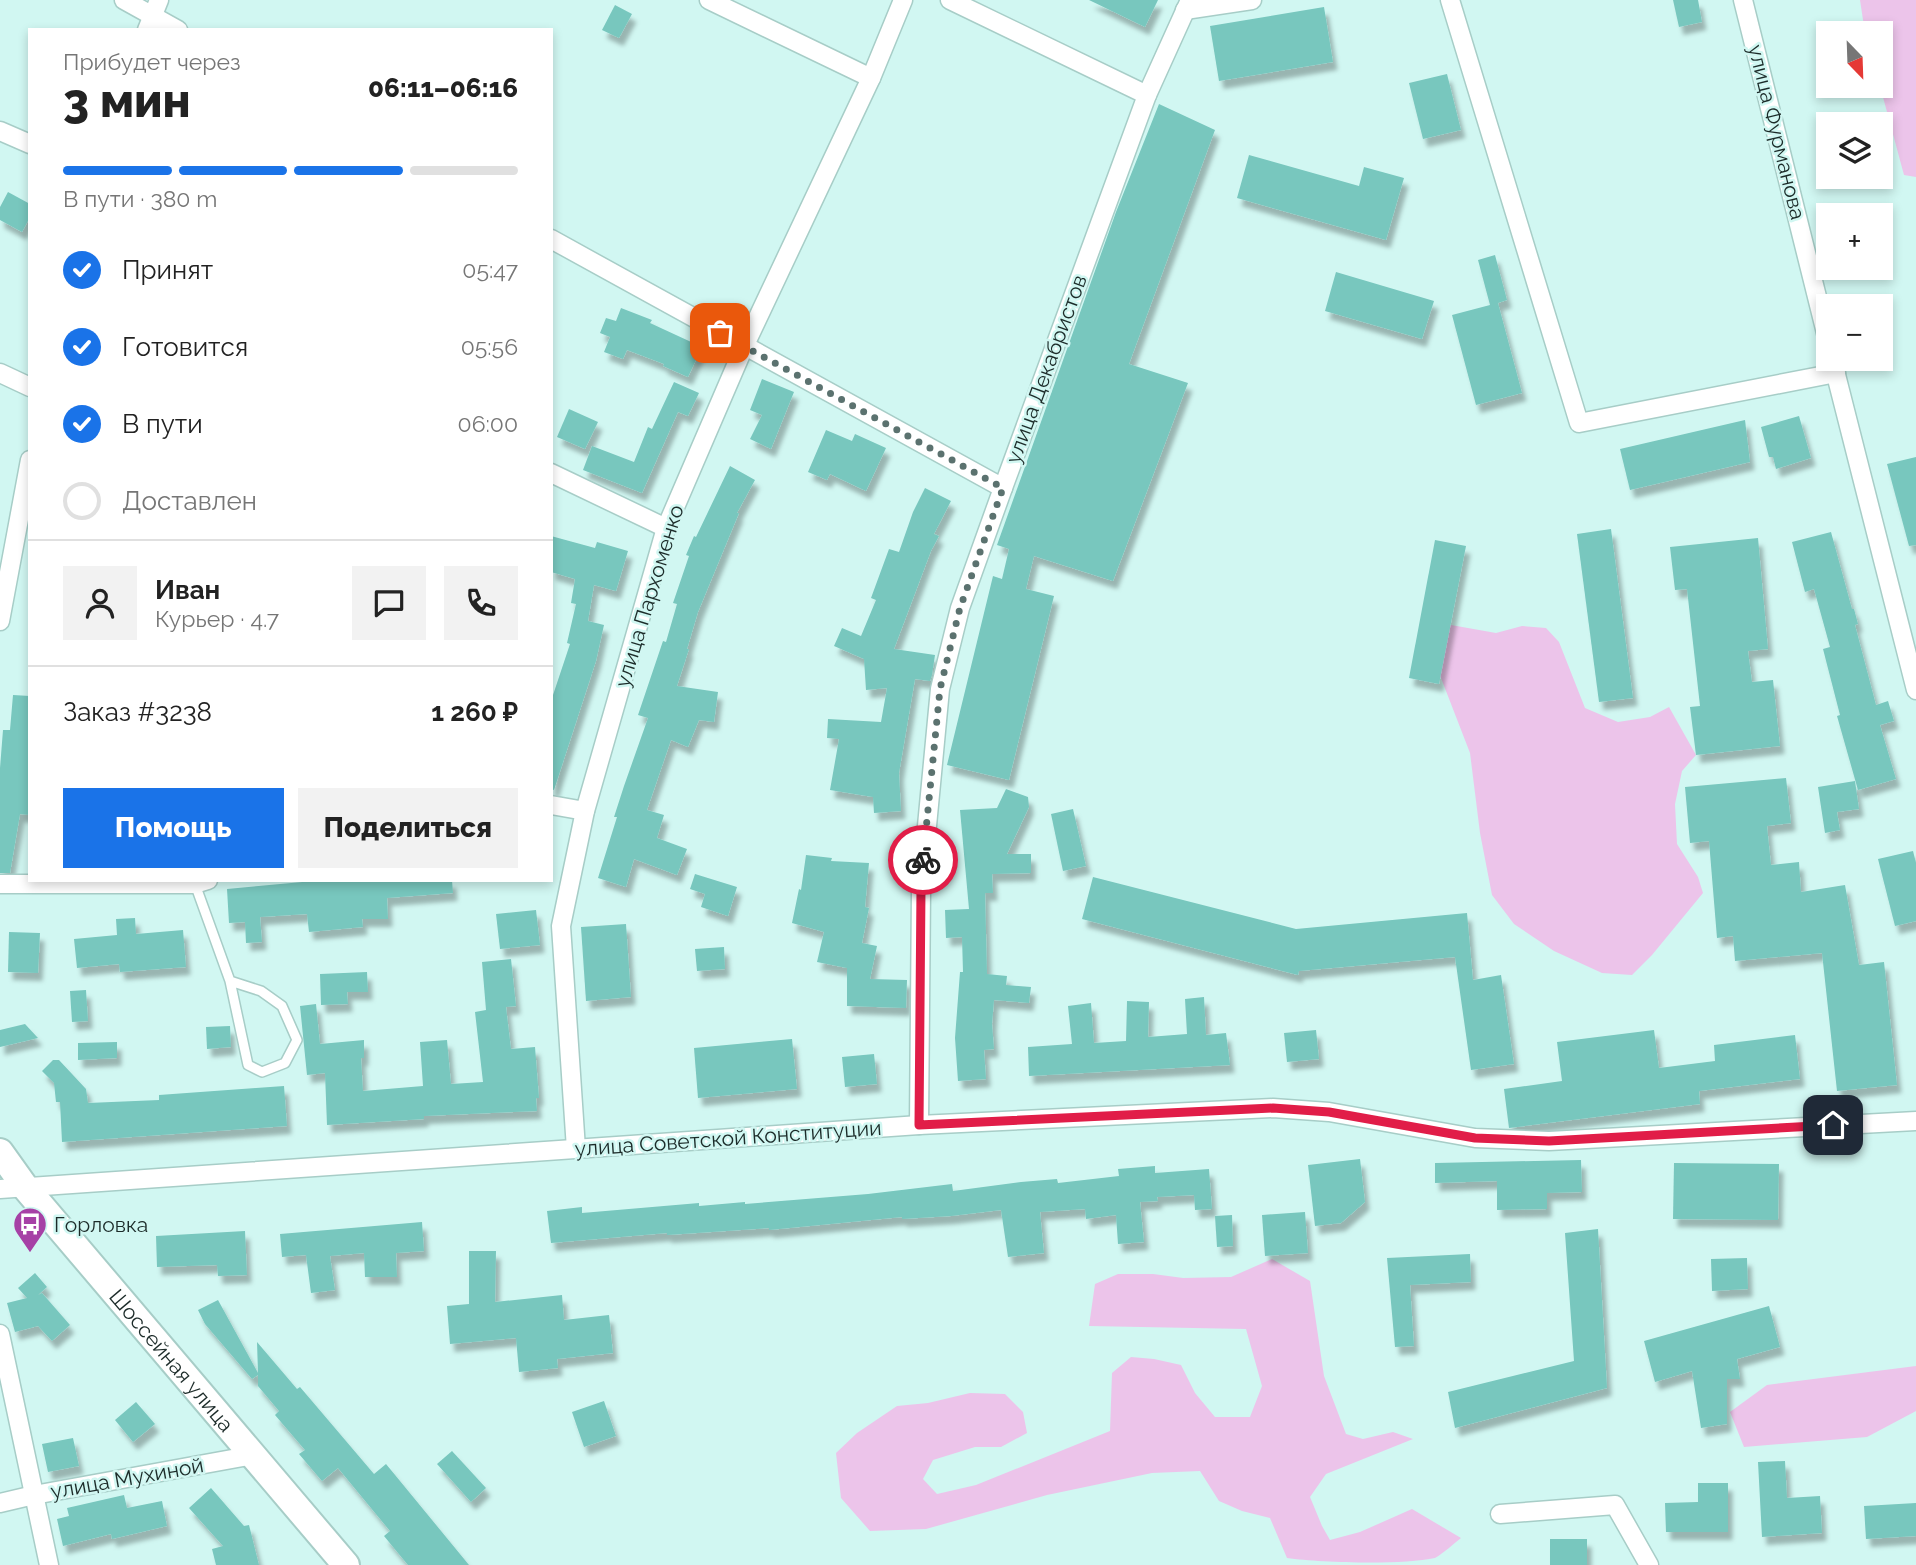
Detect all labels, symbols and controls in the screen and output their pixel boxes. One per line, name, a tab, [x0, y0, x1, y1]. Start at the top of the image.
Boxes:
north arrow	[1816, 21, 1894, 98]
map controls	[1816, 21, 1893, 371]
street label: улица Фурманова	[1743, 42, 1811, 222]
text: Прибудет через	[63, 48, 241, 75]
text: 06:11–06:16	[368, 73, 518, 103]
text: 3 мин	[63, 74, 191, 128]
button: layers	[1816, 112, 1893, 189]
text: В пути · 380 m	[63, 185, 217, 212]
button: +	[1816, 203, 1893, 280]
icon: check	[63, 251, 101, 289]
text: Принят	[122, 255, 213, 285]
text: 05:47	[462, 256, 518, 283]
street label: улица Декабристов	[1000, 271, 1092, 467]
button: −	[1816, 294, 1893, 371]
pin	[690, 303, 750, 363]
icon: bag	[701, 314, 739, 352]
icon: check	[63, 328, 101, 366]
text: Готовится	[122, 332, 248, 362]
text: 05:56	[461, 333, 518, 360]
icon: check	[63, 405, 101, 443]
text: В пути	[122, 409, 203, 439]
text: 06:00	[458, 410, 518, 437]
text: Доставлен	[122, 486, 257, 516]
street label: улица Пархоменко	[609, 502, 689, 690]
button: person	[63, 566, 137, 640]
button: chat	[352, 566, 426, 640]
button: phone	[444, 566, 518, 640]
text: Иван	[155, 575, 220, 605]
text: Курьер · 4.7	[155, 605, 279, 632]
text: Заказ #3238	[63, 697, 212, 727]
text: 1 260 ₽	[431, 697, 518, 727]
button: Помощь	[63, 788, 284, 868]
button: Поделиться	[298, 788, 518, 868]
courier	[888, 825, 958, 895]
icon: bike	[904, 841, 942, 879]
pin	[1803, 1095, 1863, 1155]
icon: home	[1814, 1106, 1852, 1144]
street label: улица Советской Конституции	[574, 1115, 882, 1161]
bus stop icon: Горловка	[11, 1205, 49, 1254]
place label: Горловка	[54, 1212, 148, 1237]
street label: Шоссейная улица	[104, 1284, 239, 1436]
street label: улица Мухиной	[49, 1452, 205, 1504]

